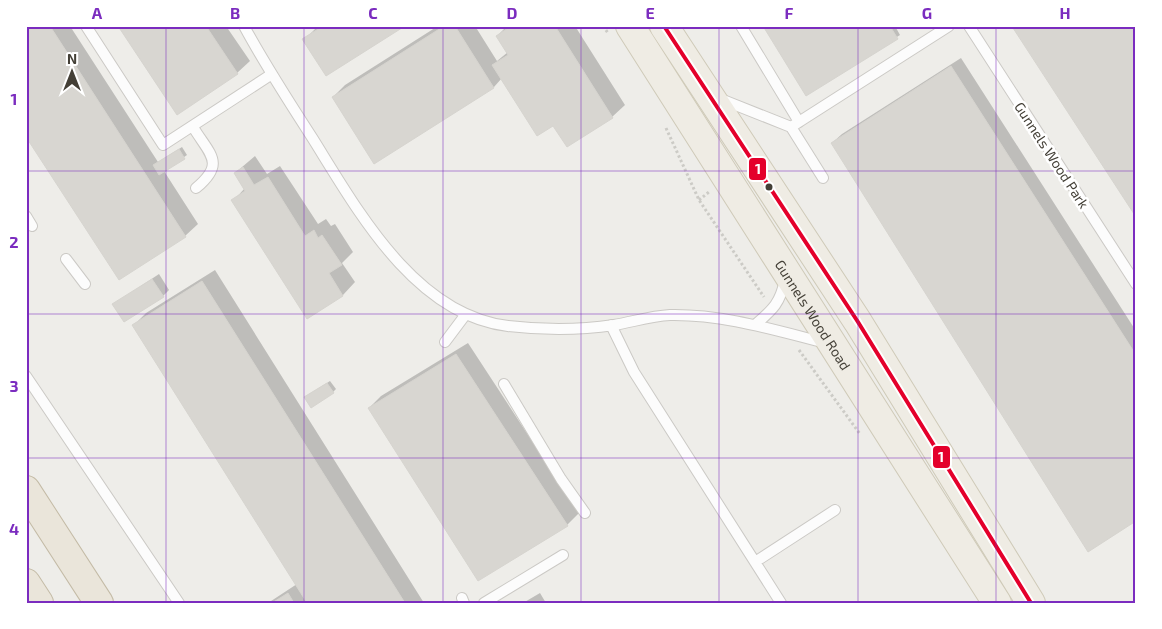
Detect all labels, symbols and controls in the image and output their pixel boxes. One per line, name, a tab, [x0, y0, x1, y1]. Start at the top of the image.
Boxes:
text: A	[92, 3, 103, 22]
text: B	[230, 3, 240, 22]
text: C	[368, 3, 378, 22]
text: D	[507, 3, 518, 22]
text: E	[645, 3, 655, 22]
text: F	[785, 3, 794, 22]
text: G	[922, 3, 932, 22]
text: H	[1059, 3, 1071, 22]
north arrow	[48, 48, 98, 98]
text: N	[67, 50, 77, 67]
text: 1	[11, 89, 17, 108]
street label: Gunnels Wood Park	[1011, 99, 1093, 211]
line badge: 1	[748, 157, 767, 181]
text: 1	[755, 160, 761, 177]
unlabelled marker	[764, 182, 774, 192]
text: 2	[9, 232, 19, 251]
street label: Gunnels Wood Road	[772, 256, 855, 373]
text: 3	[9, 376, 19, 395]
line badge: 1	[932, 445, 951, 469]
text: 1	[938, 448, 944, 465]
text: 4	[9, 519, 19, 538]

